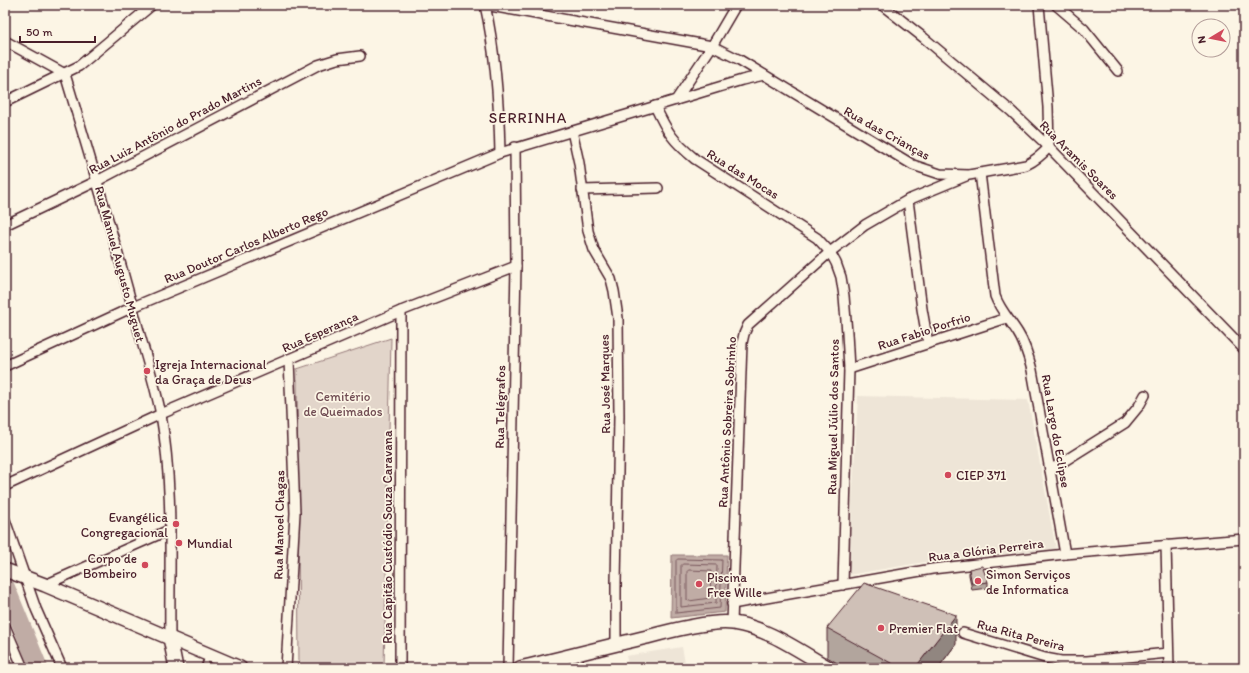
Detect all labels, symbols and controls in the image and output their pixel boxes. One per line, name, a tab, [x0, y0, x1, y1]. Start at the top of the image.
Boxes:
scale bar	[20, 18, 95, 44]
north arrow	[1191, 18, 1231, 58]
text: 50 m	[26, 25, 52, 39]
text: N	[1195, 35, 1209, 44]
street label: Rua Luiz Antônio do Prado Martins	[86, 73, 264, 177]
street label: Rua das Crianças	[841, 103, 933, 163]
district label: SERRINHA	[489, 109, 567, 127]
street label: Rua Aramis Soares	[1037, 118, 1122, 203]
street label: Rua das Mocas	[704, 146, 782, 202]
street label: Rua Manuel Augusto Muguet	[92, 184, 148, 344]
street label: Rua Doutor Carlos Alberto Rego	[162, 203, 331, 286]
street label: Rua Esperança	[280, 308, 361, 355]
street label: Rua Fabio Porfrio	[876, 309, 973, 353]
street label: Rua José Marques	[597, 334, 613, 434]
street label: Rua Antônio Sobreira Sobrinho	[715, 336, 739, 508]
street label: Rua Miguel Júlio dos Santos	[824, 339, 842, 495]
place label: Igreja Internacional da Graça de Deus	[155, 357, 267, 387]
street label: Rua Telégrafos	[492, 365, 508, 449]
marker: Igreja Internacional da Graça de Deus	[142, 366, 152, 376]
street label: Rua Largo do Eclipse	[1039, 373, 1073, 489]
park label: Cemitério de Queimados	[303, 389, 383, 419]
street label: Rua Capitão Custódio Souza Caravana	[380, 430, 395, 644]
place label: CIEP 371	[956, 468, 1006, 483]
street label: Rua Manoel Chagas	[271, 470, 287, 580]
marker: CIEP 371	[943, 470, 953, 480]
place label: Evangélica Congregacional	[81, 510, 168, 540]
marker: Evangélica Congregacional	[171, 519, 181, 529]
street label: Rua a Glória Perreira	[927, 535, 1045, 565]
place label: Mundial	[187, 536, 233, 551]
marker: Mundial	[174, 538, 184, 548]
place label: Corpo de Bombeiro	[83, 551, 137, 581]
marker: Corpo de Bombeiro	[140, 560, 150, 570]
place label: Simon Serviços de Informatica	[986, 567, 1071, 597]
place label: Piscina Free Wille	[707, 570, 762, 600]
marker: Simon Serviços de Informatica	[973, 576, 983, 586]
marker: Piscina Free Wille	[694, 579, 704, 589]
street label: Rua Rita Pereira	[976, 616, 1067, 654]
place label: Premier Flat	[889, 621, 958, 636]
marker: Premier Flat	[876, 623, 886, 633]

